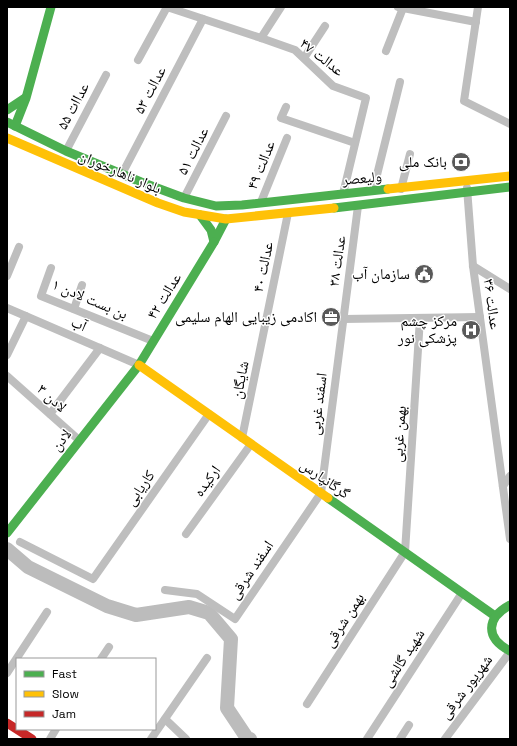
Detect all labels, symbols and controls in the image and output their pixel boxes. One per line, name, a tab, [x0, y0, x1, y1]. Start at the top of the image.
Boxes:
street label: عدالت ۴۷	[296, 33, 349, 80]
street label: عدالت ۵۳	[129, 62, 170, 117]
street label: عداات ۵۵	[52, 79, 93, 133]
street label: عدالت ۵۱	[173, 123, 213, 178]
street label: عدالت ۴۹	[242, 137, 279, 192]
street label: بلوار ناهارخوران	[76, 146, 164, 198]
bank icon: بانک ملی	[450, 151, 472, 173]
place label: بانک ملی	[399, 152, 447, 172]
street label: ولیعصر	[340, 166, 382, 189]
street label: عدالت ۳۸	[324, 234, 350, 288]
street label: عدالت ۴۰	[248, 240, 277, 294]
public building icon: سازمان آب	[413, 263, 435, 285]
place label: سازمان آب	[352, 264, 410, 284]
street label: عدالت ۴۲	[142, 269, 185, 322]
street label: ۱ بن بست لادن	[49, 274, 131, 324]
street label: عدالت ۳۶	[480, 277, 506, 331]
office icon: اکادمی زیبایی الهام سلیمی	[320, 306, 342, 328]
place label: اکادمی زیبایی الهام سلیمی	[175, 307, 317, 327]
place label: مرکز چشم پزشکی نور	[397, 311, 457, 348]
street label: آب	[68, 312, 91, 336]
hospital icon: مرکز چشم پزشکی نور	[460, 319, 482, 341]
street label: شایگان	[227, 359, 253, 401]
street label: اسفند غربی	[304, 372, 332, 436]
street label: ۳ لادن	[33, 379, 71, 417]
street label: بهمن غربی	[387, 405, 411, 463]
street label: لادن	[46, 425, 76, 455]
street label: گرگانپارس	[296, 455, 354, 504]
street label: ارکیده	[189, 461, 224, 500]
street label: کاریابی	[121, 466, 159, 510]
street label: اسفند شرقی	[224, 537, 278, 603]
street label: بهمن شرقی	[319, 589, 369, 651]
street label: شهید گالشی	[377, 625, 429, 691]
street label: شهریور شرقی	[435, 651, 497, 723]
legend	[16, 658, 156, 730]
text: Fast	[52, 666, 77, 682]
text: Slow	[52, 686, 79, 702]
text: Jam	[52, 706, 76, 722]

